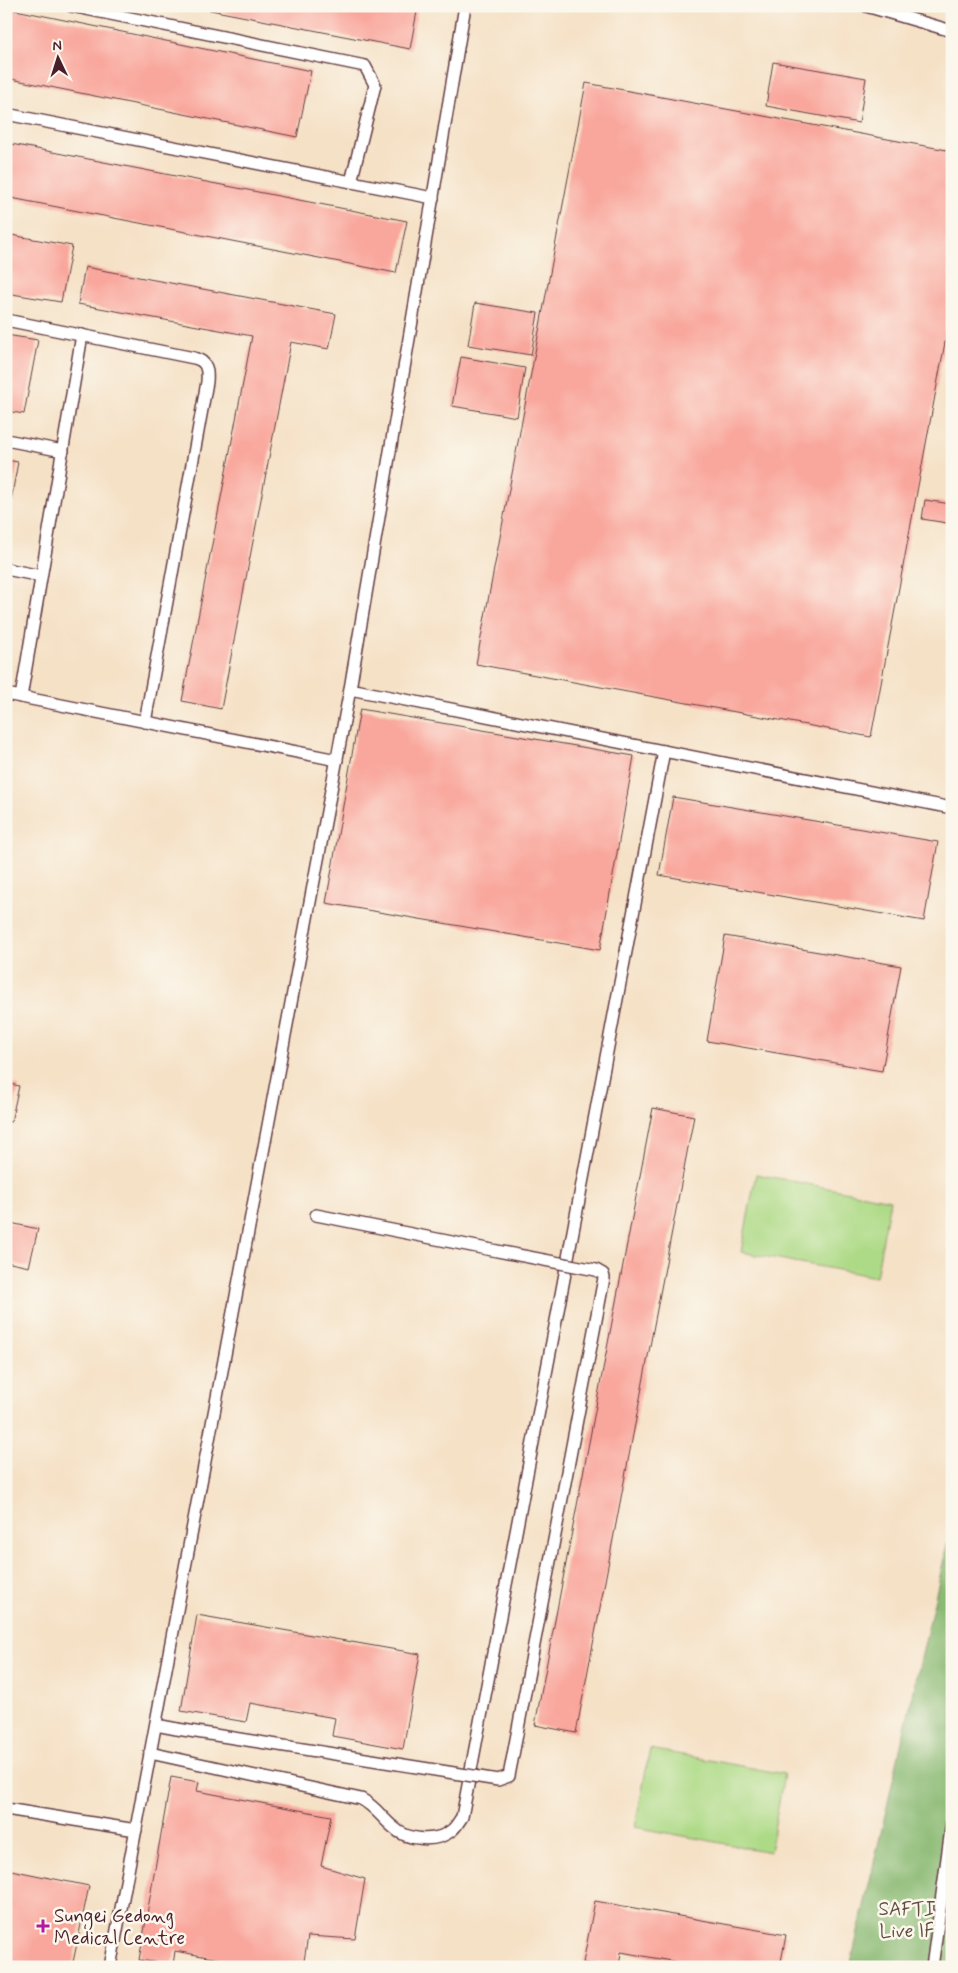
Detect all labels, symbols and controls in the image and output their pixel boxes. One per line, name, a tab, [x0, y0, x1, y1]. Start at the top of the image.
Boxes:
north arrow	[32, 32, 82, 82]
text: N	[52, 37, 62, 55]
park label: SAFTI Live IF	[878, 1897, 936, 1944]
place label: Sungei Gedong Medical Centre	[54, 1904, 185, 1951]
marker: Sungei Gedong Medical Centre	[36, 1919, 50, 1933]

